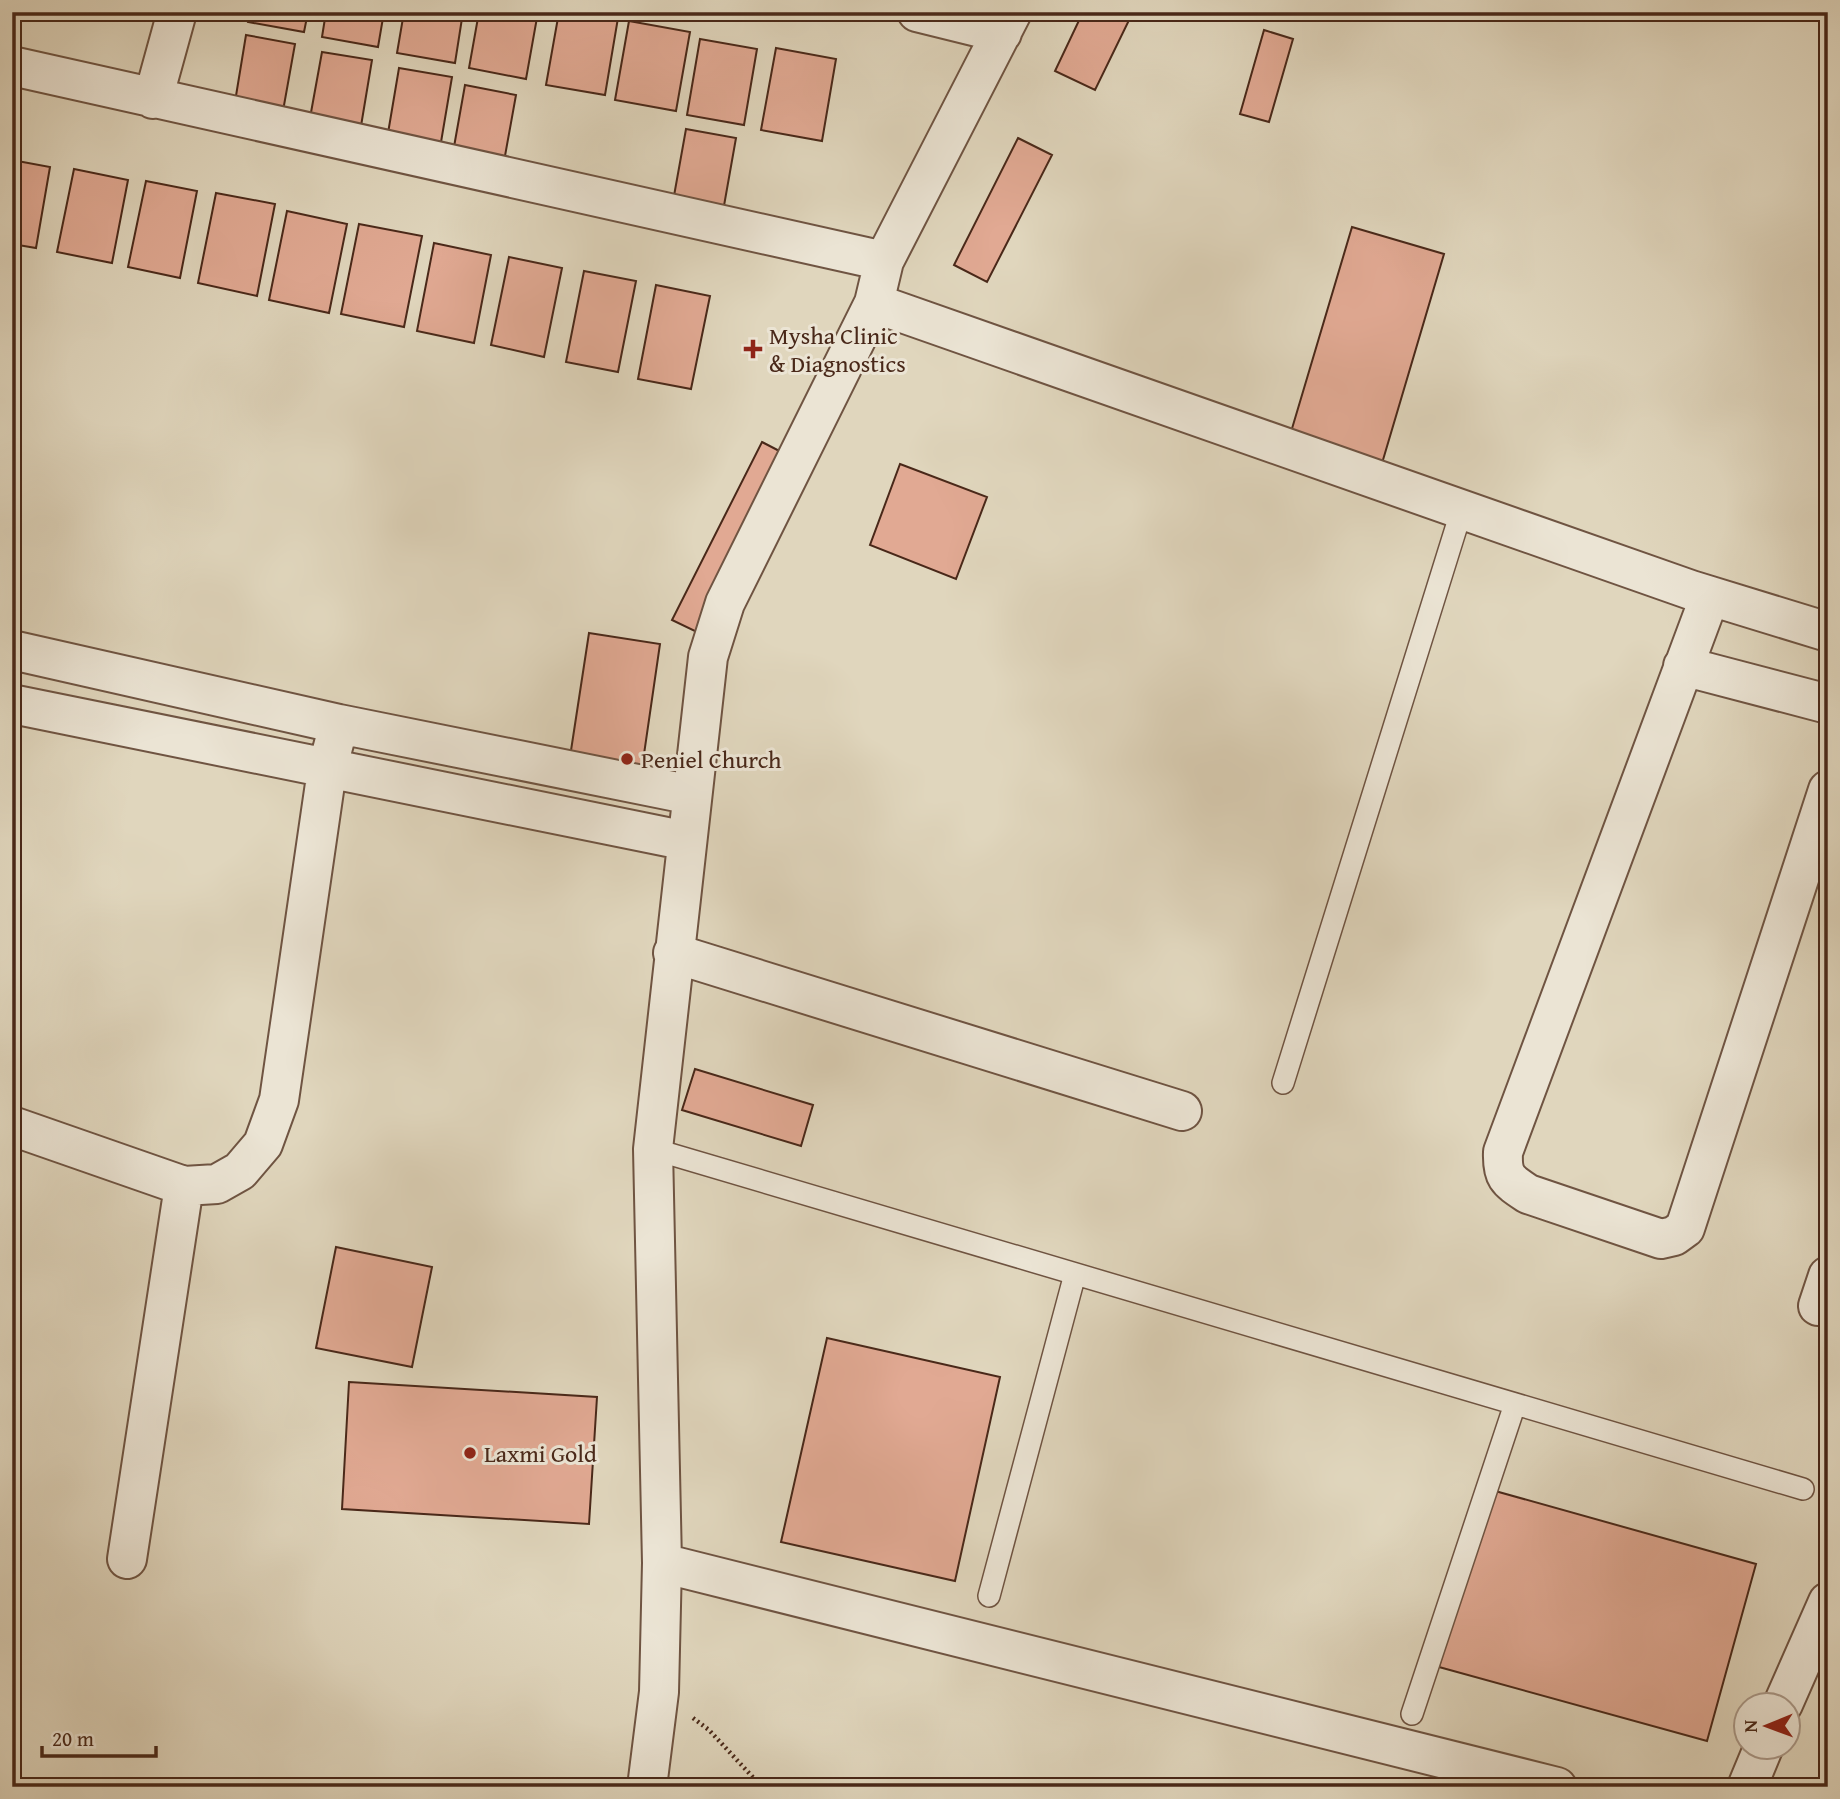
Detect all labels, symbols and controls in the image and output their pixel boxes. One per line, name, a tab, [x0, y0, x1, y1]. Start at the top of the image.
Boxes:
place label: Mysha Clinic & Diagnostics	[769, 318, 906, 381]
marker: Mysha Clinic & Diagnostics	[743, 339, 763, 359]
place label: Peniel Church	[641, 742, 782, 777]
marker: Peniel Church	[619, 751, 635, 767]
place label: Laxmi Gold	[484, 1436, 597, 1471]
marker: Laxmi Gold	[462, 1445, 478, 1461]
north arrow	[1731, 1690, 1801, 1760]
scale bar	[42, 1715, 156, 1759]
text: N	[1736, 1719, 1764, 1733]
text: 20 m	[52, 1723, 94, 1754]

